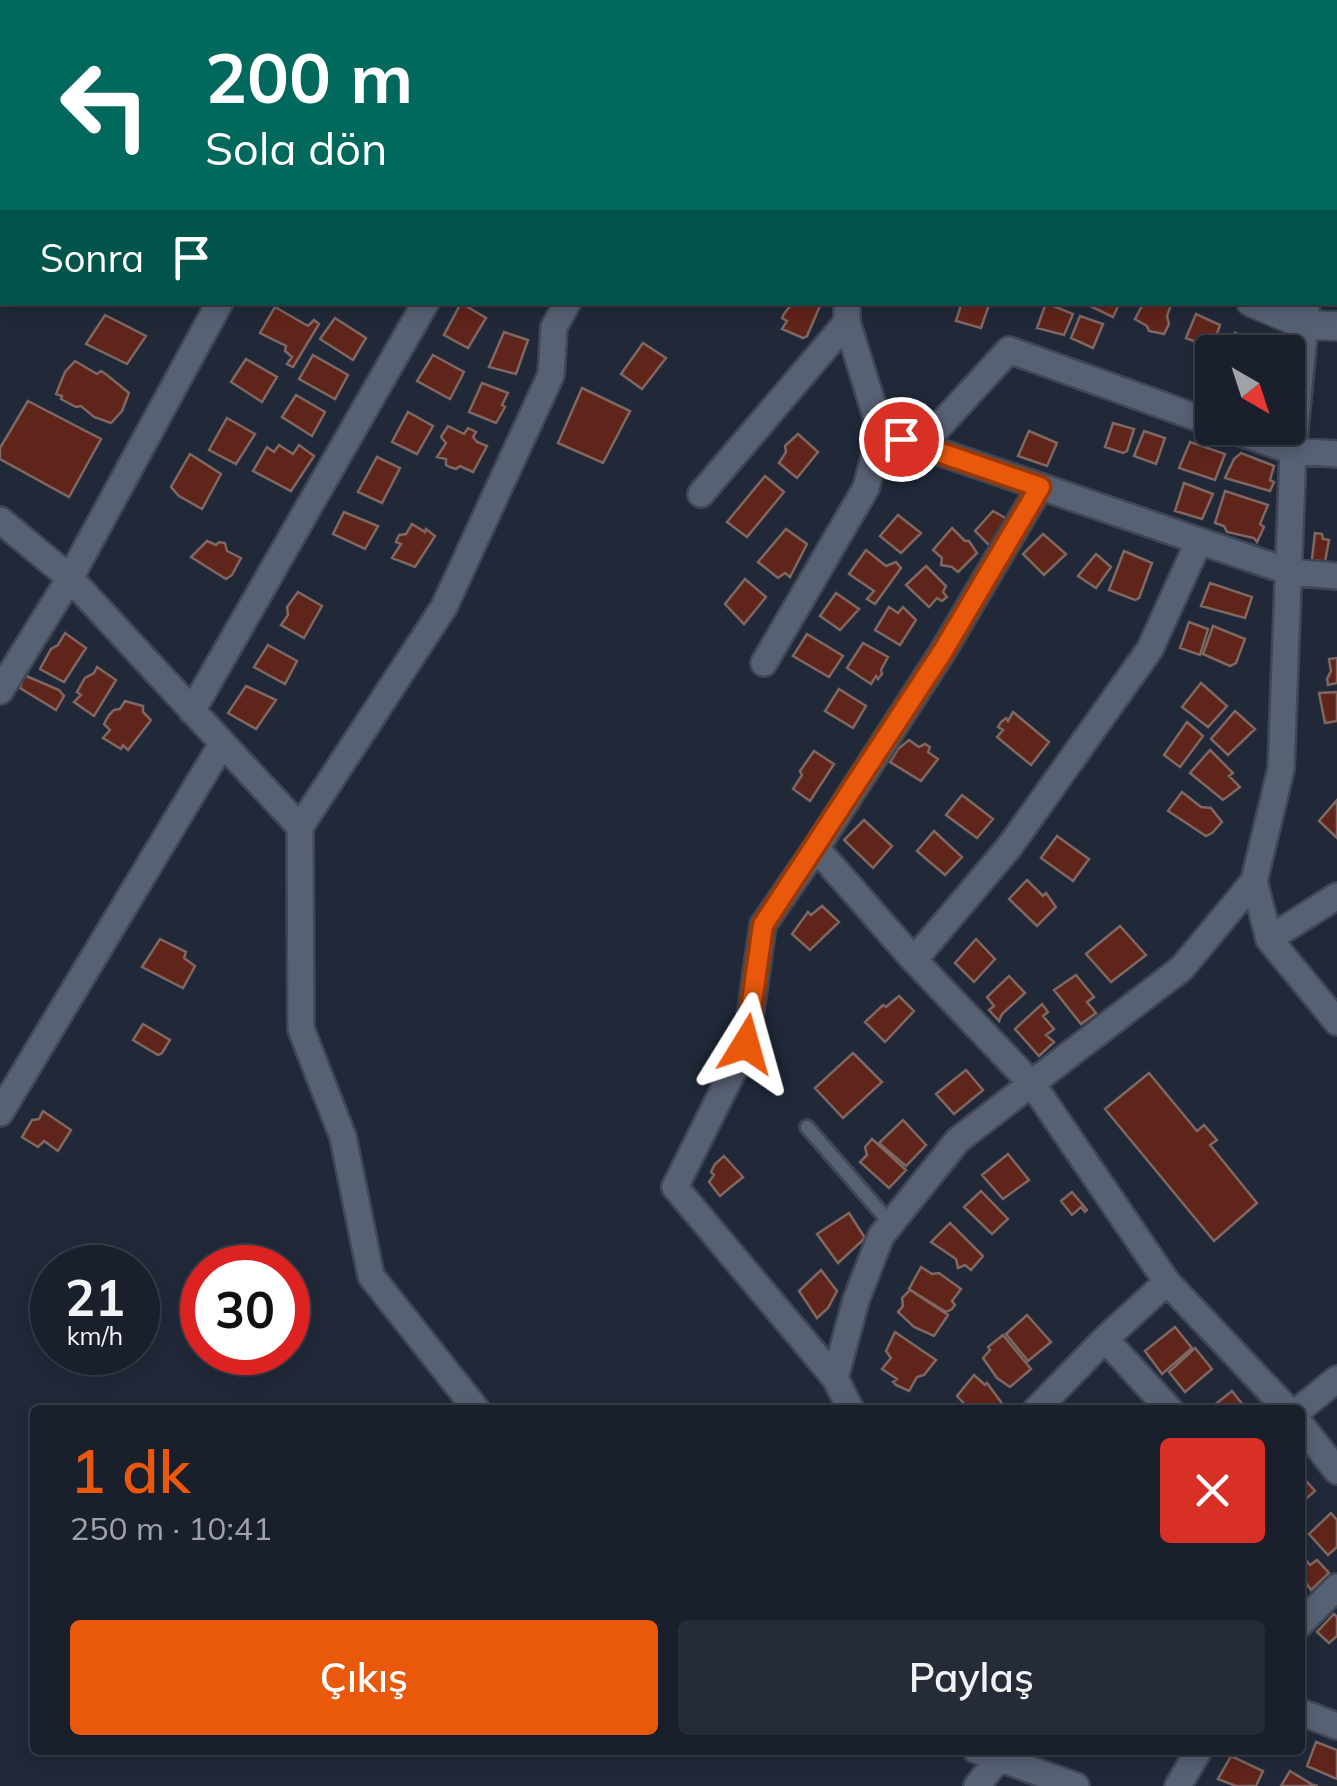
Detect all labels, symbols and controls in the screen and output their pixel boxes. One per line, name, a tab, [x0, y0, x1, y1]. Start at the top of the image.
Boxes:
text: 200 m	[205, 33, 413, 121]
icon: left	[40, 40, 170, 170]
text: Sola dön	[205, 120, 387, 176]
icon: arrive	[164, 230, 219, 285]
text: Sonra	[40, 234, 144, 282]
north arrow	[1195, 335, 1305, 445]
map controls	[1195, 335, 1305, 445]
pin	[859, 397, 944, 482]
icon: arrive	[874, 412, 929, 467]
position arrow	[694, 992, 798, 1096]
speed limit sign: 30	[180, 1245, 310, 1375]
text: 21	[65, 1266, 125, 1329]
text: km/h	[67, 1320, 123, 1351]
text: 1 dk	[70, 1433, 190, 1508]
button: close	[1160, 1438, 1265, 1543]
text: 250 m · 10:41	[70, 1508, 272, 1548]
button: Çıkış	[70, 1620, 658, 1735]
button: Paylaş	[678, 1620, 1265, 1735]

